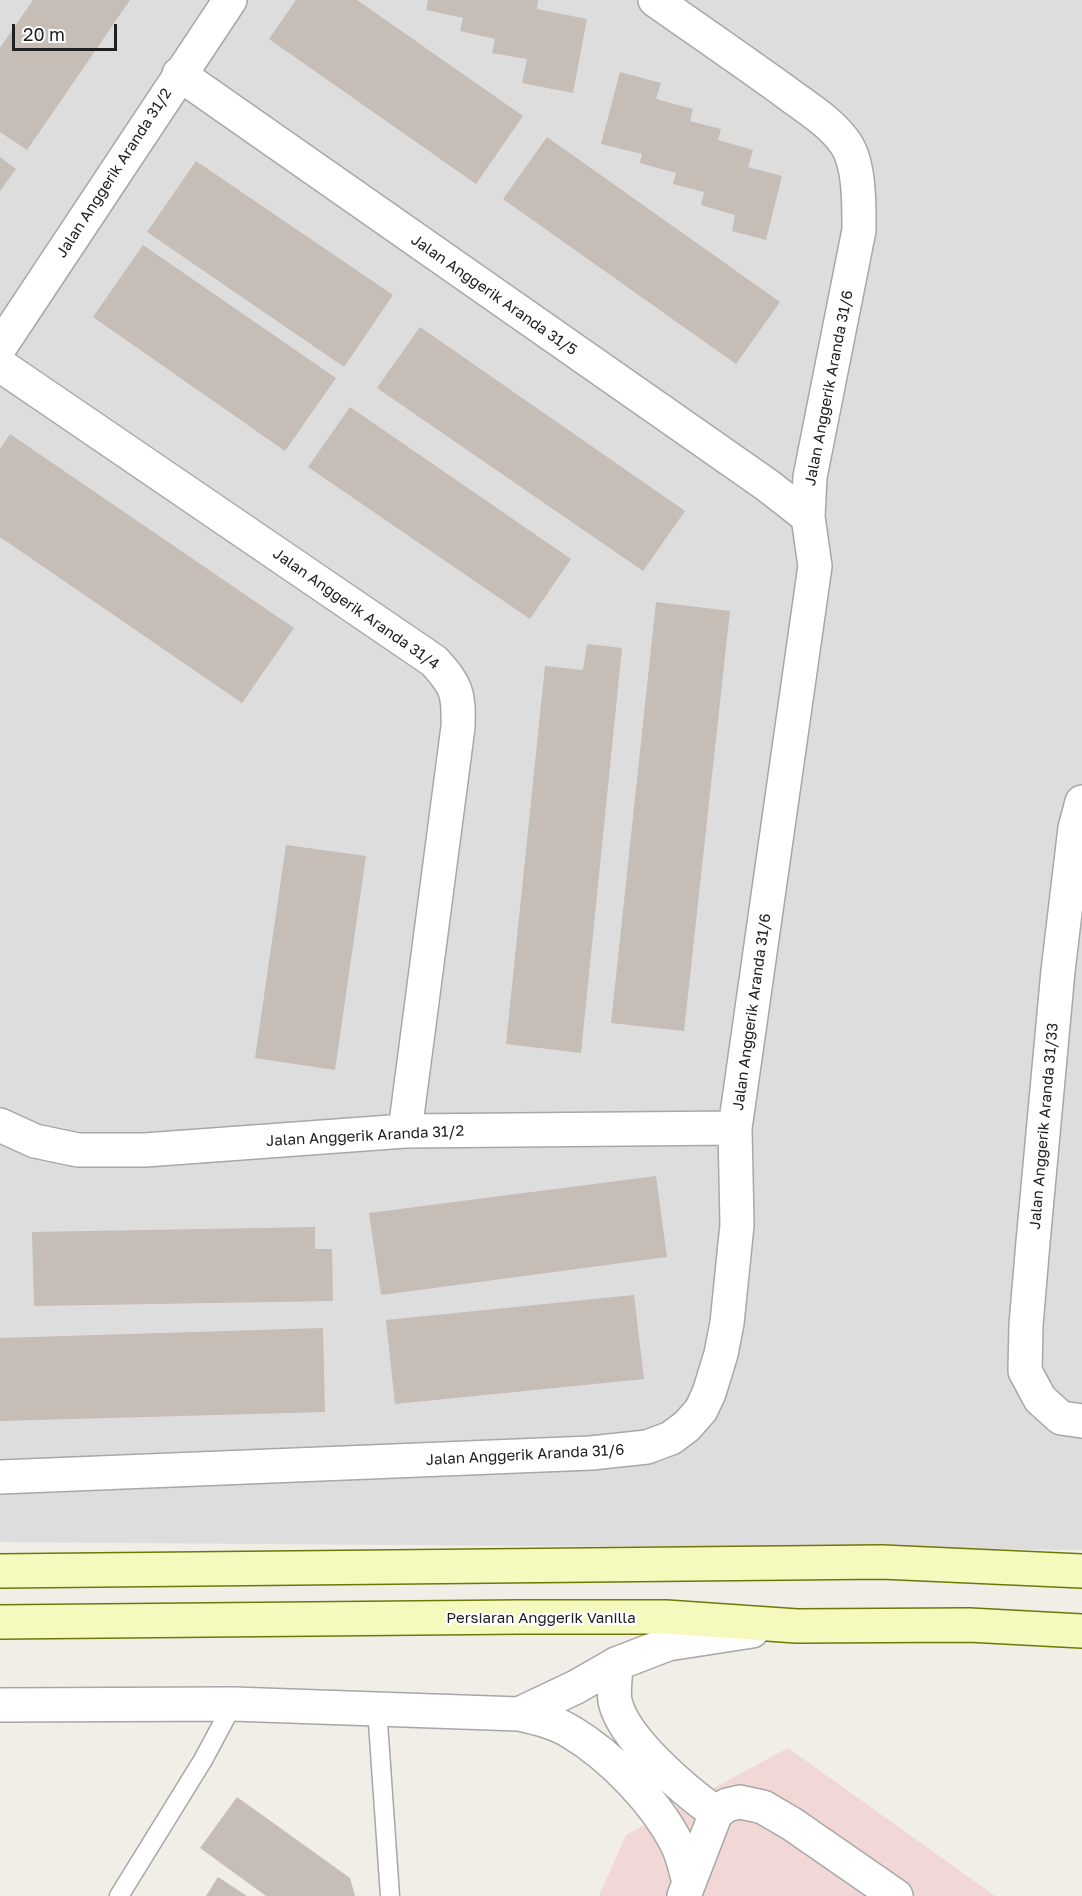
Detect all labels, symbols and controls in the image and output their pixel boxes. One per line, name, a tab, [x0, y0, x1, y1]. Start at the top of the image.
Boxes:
scale bar	[15, 12, 120, 50]
text: 20 m	[23, 23, 65, 45]
street label: Jalan Anggerik Aranda 31/2	[52, 85, 176, 261]
street label: Jalan Anggerik Aranda 31/5	[408, 231, 580, 359]
street label: Jalan Anggerik Aranda 31/6	[801, 289, 857, 487]
street label: Jalan Anggerik Aranda 31/4	[269, 545, 443, 673]
street label: Jalan Anggerik Aranda 31/6	[729, 912, 775, 1112]
street label: Jalan Anggerik Aranda 31/33	[1026, 1022, 1062, 1230]
street label: Jalan Anggerik Aranda 31/2	[265, 1122, 465, 1150]
street label: Jalan Anggerik Aranda 31/6	[425, 1441, 625, 1469]
street label: Persiaran Anggerik Vanilla	[446, 1609, 636, 1627]

